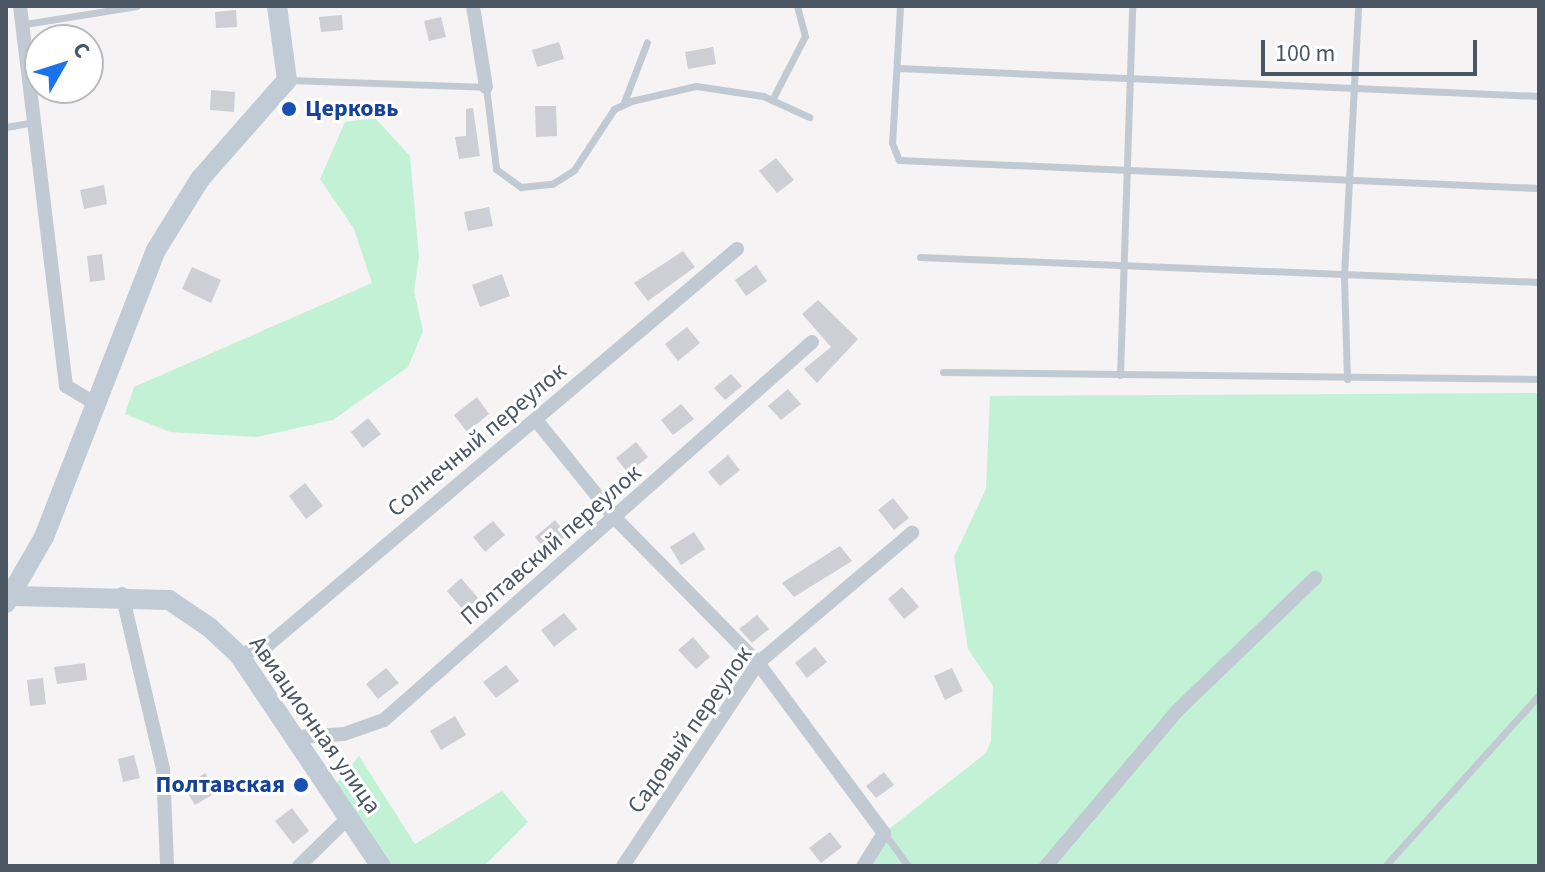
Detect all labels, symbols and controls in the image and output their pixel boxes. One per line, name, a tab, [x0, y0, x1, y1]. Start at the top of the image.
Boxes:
north arrow	[24, 24, 104, 104]
scale bar	[1265, 24, 1481, 74]
text: С	[65, 35, 98, 65]
text: 100 m	[1275, 36, 1335, 71]
place label: Церковь	[305, 95, 399, 123]
marker: Церковь	[280, 100, 298, 118]
street label: Солнечный переулок	[382, 357, 572, 523]
street label: Полтавский переулок	[455, 459, 647, 631]
street label: Авиационная улица	[243, 631, 387, 819]
street label: Садовый переулок	[622, 641, 758, 819]
place label: Полтавская	[156, 771, 285, 799]
marker: Полтавская	[292, 776, 310, 794]

